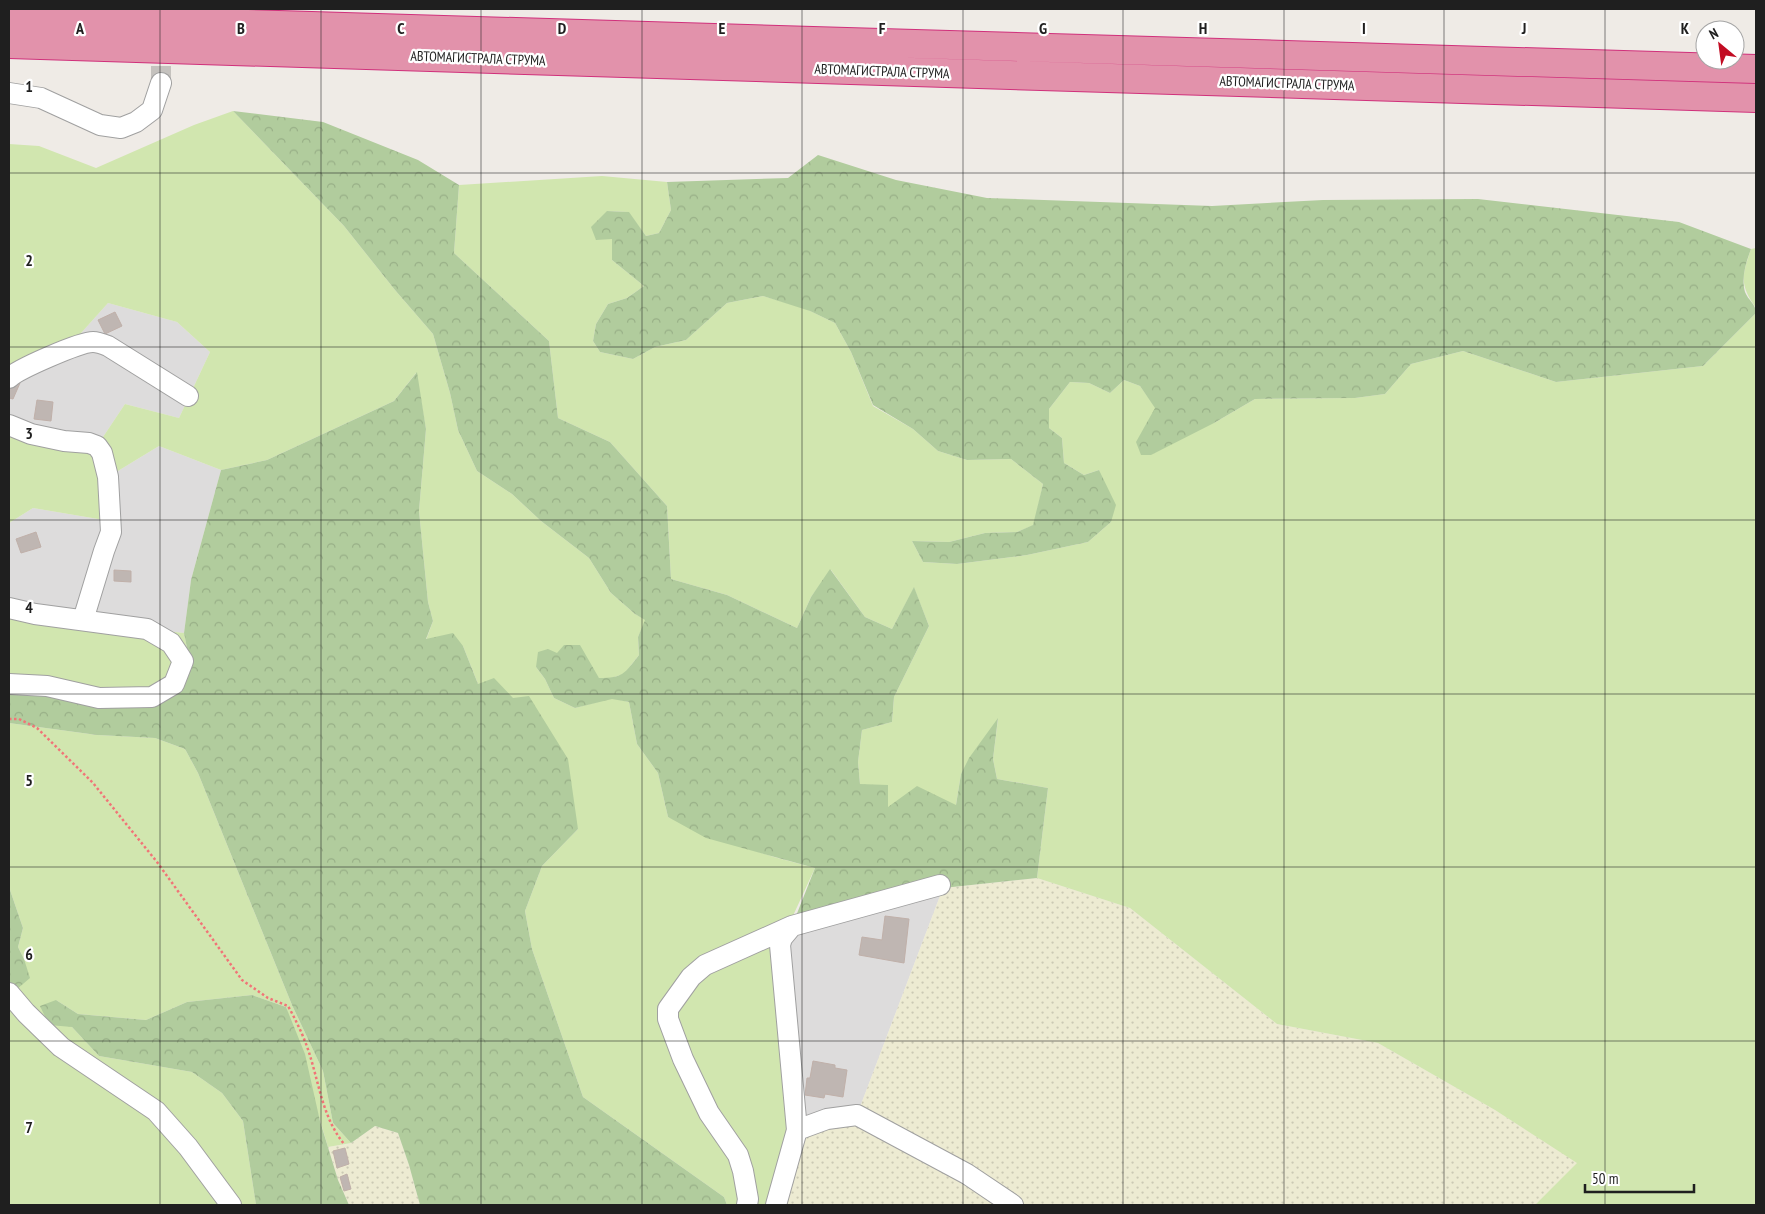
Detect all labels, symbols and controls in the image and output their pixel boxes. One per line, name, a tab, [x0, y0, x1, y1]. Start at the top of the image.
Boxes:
text: A	[75, 18, 85, 38]
text: B	[237, 18, 245, 38]
text: C	[397, 18, 405, 38]
text: D	[558, 18, 567, 38]
text: E	[719, 18, 726, 38]
text: F	[879, 18, 886, 38]
text: G	[1039, 18, 1047, 38]
text: H	[1199, 18, 1207, 38]
text: I	[1362, 18, 1366, 38]
text: J	[1521, 18, 1526, 38]
text: K	[1681, 18, 1690, 38]
north arrow	[1695, 20, 1745, 70]
text: N	[1706, 24, 1721, 43]
street label: АВТОМАГИСТРАЛА СТРУМА	[410, 47, 546, 69]
street label: АВТОМАГИСТРАЛА СТРУМА	[814, 60, 950, 82]
street label: АВТОМАГИСТРАЛА СТРУМА	[1219, 72, 1355, 94]
text: 1	[25, 76, 33, 96]
text: 2	[25, 250, 33, 270]
text: 3	[25, 423, 33, 443]
text: 4	[25, 597, 33, 617]
text: 5	[25, 770, 33, 790]
text: 6	[25, 944, 33, 964]
text: 7	[25, 1117, 33, 1137]
scale bar	[1585, 1162, 1694, 1194]
text: 50 m	[1592, 1169, 1618, 1188]

